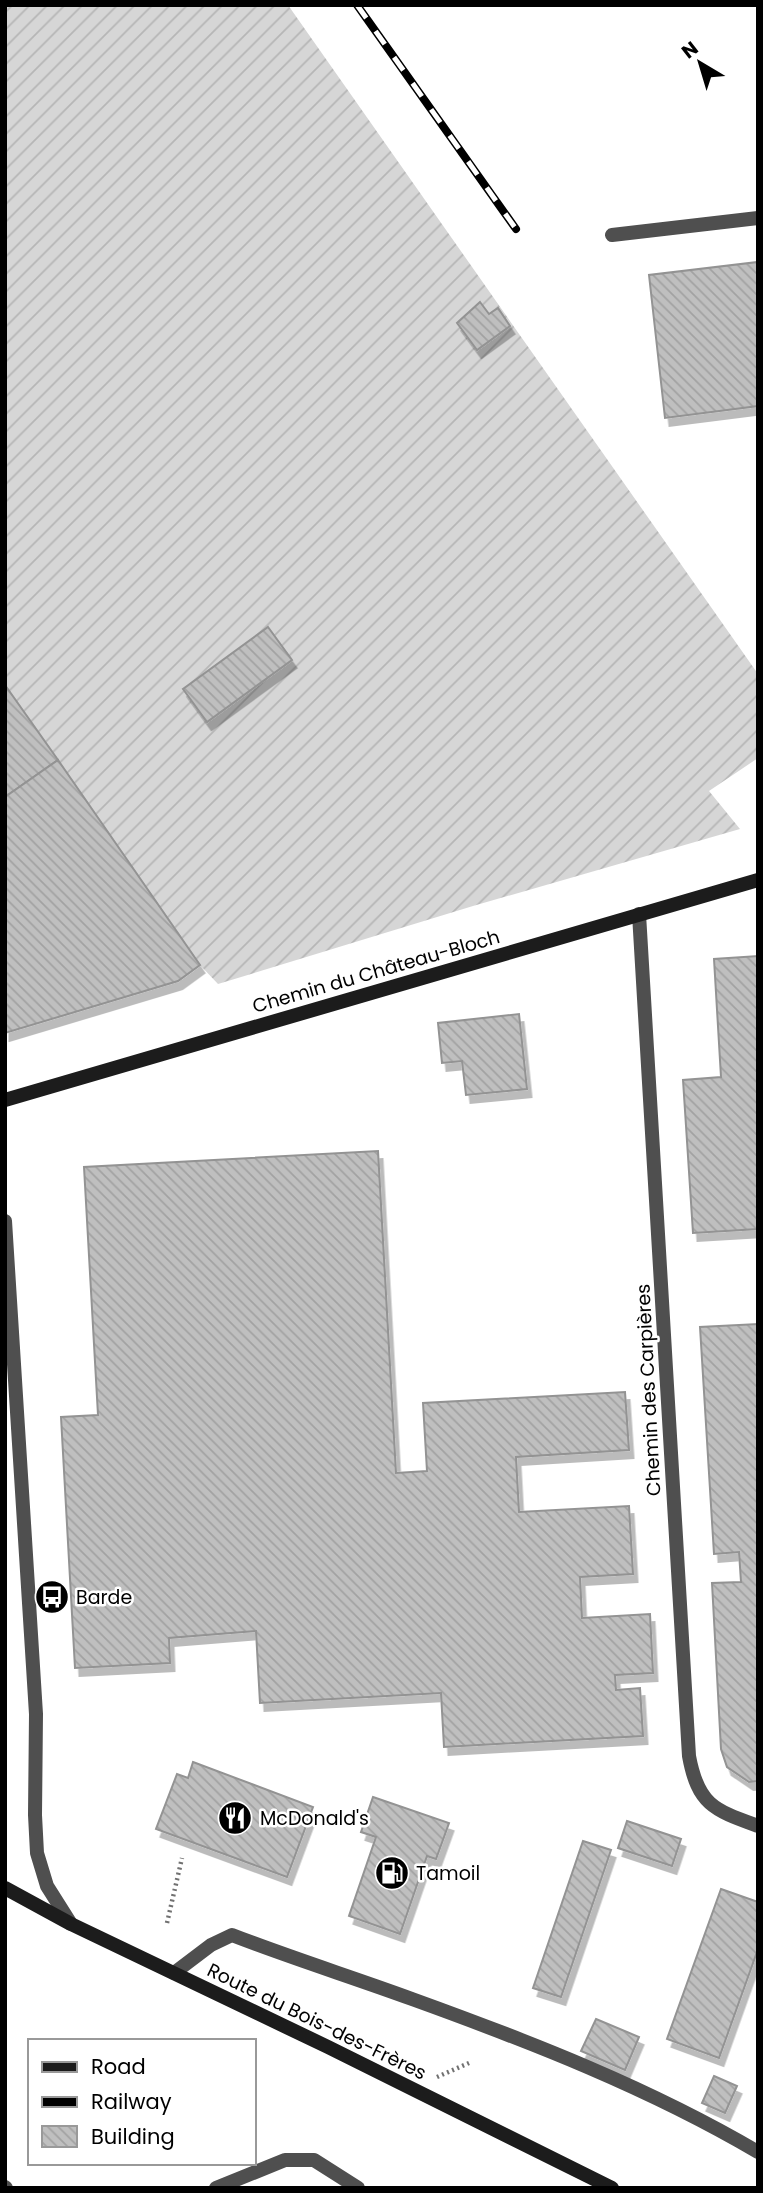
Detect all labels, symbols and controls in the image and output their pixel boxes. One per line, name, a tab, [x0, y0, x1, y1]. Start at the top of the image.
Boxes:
north arrow	[665, 28, 735, 98]
text: N	[676, 35, 704, 65]
street label: Chemin du Château-Bloch	[249, 923, 503, 1020]
street label: Chemin des Carpières	[629, 1283, 668, 1497]
bus stop icon: Barde	[33, 1578, 71, 1616]
place label: Barde	[76, 1584, 132, 1611]
restaurant icon: McDonald's	[216, 1799, 254, 1837]
place label: McDonald's	[260, 1805, 369, 1832]
fuel station icon: Tamoil	[373, 1854, 411, 1892]
place label: Tamoil	[416, 1860, 480, 1887]
street label: Route du Bois-des-Frères	[203, 1957, 431, 2086]
legend	[28, 2039, 256, 2165]
text: Road	[91, 2052, 146, 2081]
text: Railway	[91, 2087, 172, 2116]
text: Building	[91, 2122, 175, 2151]

